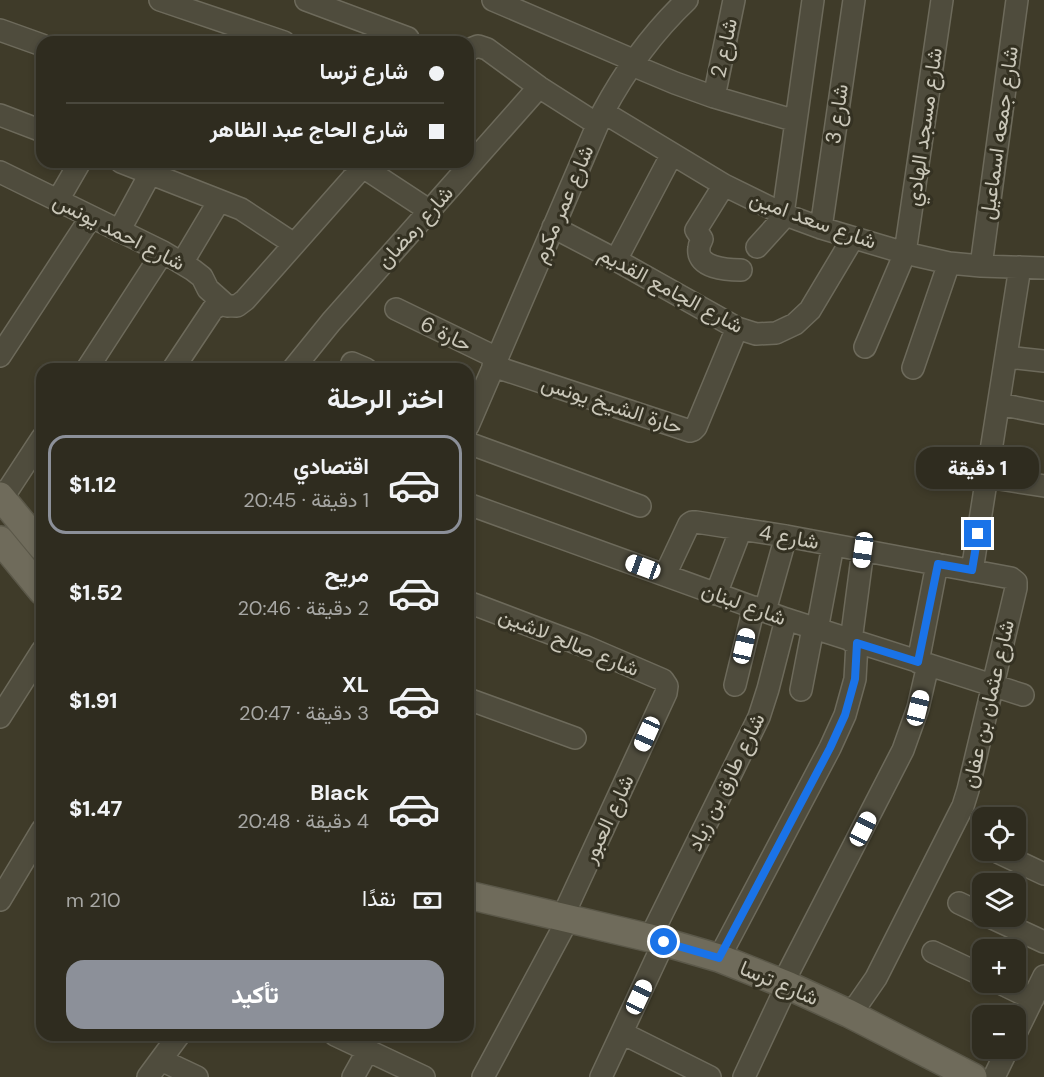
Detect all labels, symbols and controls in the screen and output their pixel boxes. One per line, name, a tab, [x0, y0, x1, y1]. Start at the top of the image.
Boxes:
street label: شارع 2	[704, 16, 744, 80]
street label: شارع جمعه اسماعيل	[973, 45, 1025, 221]
street label: شارع مسجد الهادي	[899, 46, 952, 208]
text: شارع ترسا	[320, 57, 408, 86]
street label: شارع 3	[819, 82, 855, 146]
text: شارع الحاج عبد الظاهر	[210, 115, 408, 144]
street label: شارع عمر مكرم	[526, 141, 600, 267]
street label: شارع رمضان	[370, 180, 460, 274]
street label: شارع سعد امين	[746, 184, 880, 256]
street label: شارع احمد يونس	[48, 187, 190, 277]
street label: شارع الجامع القديم	[594, 240, 748, 340]
street label: حارة 6	[416, 310, 476, 358]
street label: حارة الشيخ يونس	[538, 369, 686, 441]
text: اختر الرحلة	[327, 381, 444, 416]
callout: 1 دقيقة	[916, 447, 1040, 489]
text: اقتصادي	[293, 452, 369, 481]
text: 1 دقيقة	[948, 455, 1007, 481]
icon: car	[387, 458, 441, 512]
text: $1.12	[69, 470, 116, 499]
text: 1 دقيقة · 20:45	[243, 487, 369, 513]
street label: شارع 4	[757, 518, 821, 556]
route end	[964, 520, 991, 547]
car	[852, 531, 874, 569]
car	[623, 552, 663, 582]
text: مريح	[325, 560, 369, 589]
icon: car	[387, 566, 441, 620]
street label: شارع لبنان	[698, 576, 790, 632]
text: $1.52	[69, 578, 122, 607]
text: 2 دقيقة · 20:46	[238, 595, 369, 621]
street label: شارع صالح لاشين	[495, 601, 643, 683]
street label: شارع عثمان بن عفان	[955, 617, 1021, 791]
car	[731, 626, 757, 666]
text: XL	[342, 670, 369, 699]
icon: car	[387, 674, 441, 728]
text: $1.91	[69, 686, 117, 715]
car	[905, 688, 931, 728]
text: 3 دقيقة · 20:47	[239, 700, 369, 726]
street label: شارع طارق بن زياد	[681, 708, 771, 856]
car	[631, 714, 663, 754]
street label: شارع العبور	[575, 770, 641, 869]
text: Black	[310, 778, 369, 807]
icon: car	[387, 782, 441, 836]
text: $1.47	[69, 794, 122, 823]
map controls	[972, 807, 1026, 1059]
button: locate	[972, 807, 1026, 861]
text: 4 دقيقة · 20:48	[237, 808, 369, 834]
car	[847, 809, 879, 849]
button: layers	[972, 873, 1026, 927]
text: نقدًا	[362, 884, 396, 913]
icon: cash	[411, 884, 444, 917]
text: 210 m	[66, 887, 121, 913]
route start	[650, 928, 677, 955]
button: +	[972, 939, 1026, 993]
street label: شارع ترسا	[735, 954, 823, 1012]
button: تأكيد	[66, 960, 444, 1029]
car	[623, 977, 655, 1017]
button: −	[972, 1005, 1026, 1059]

